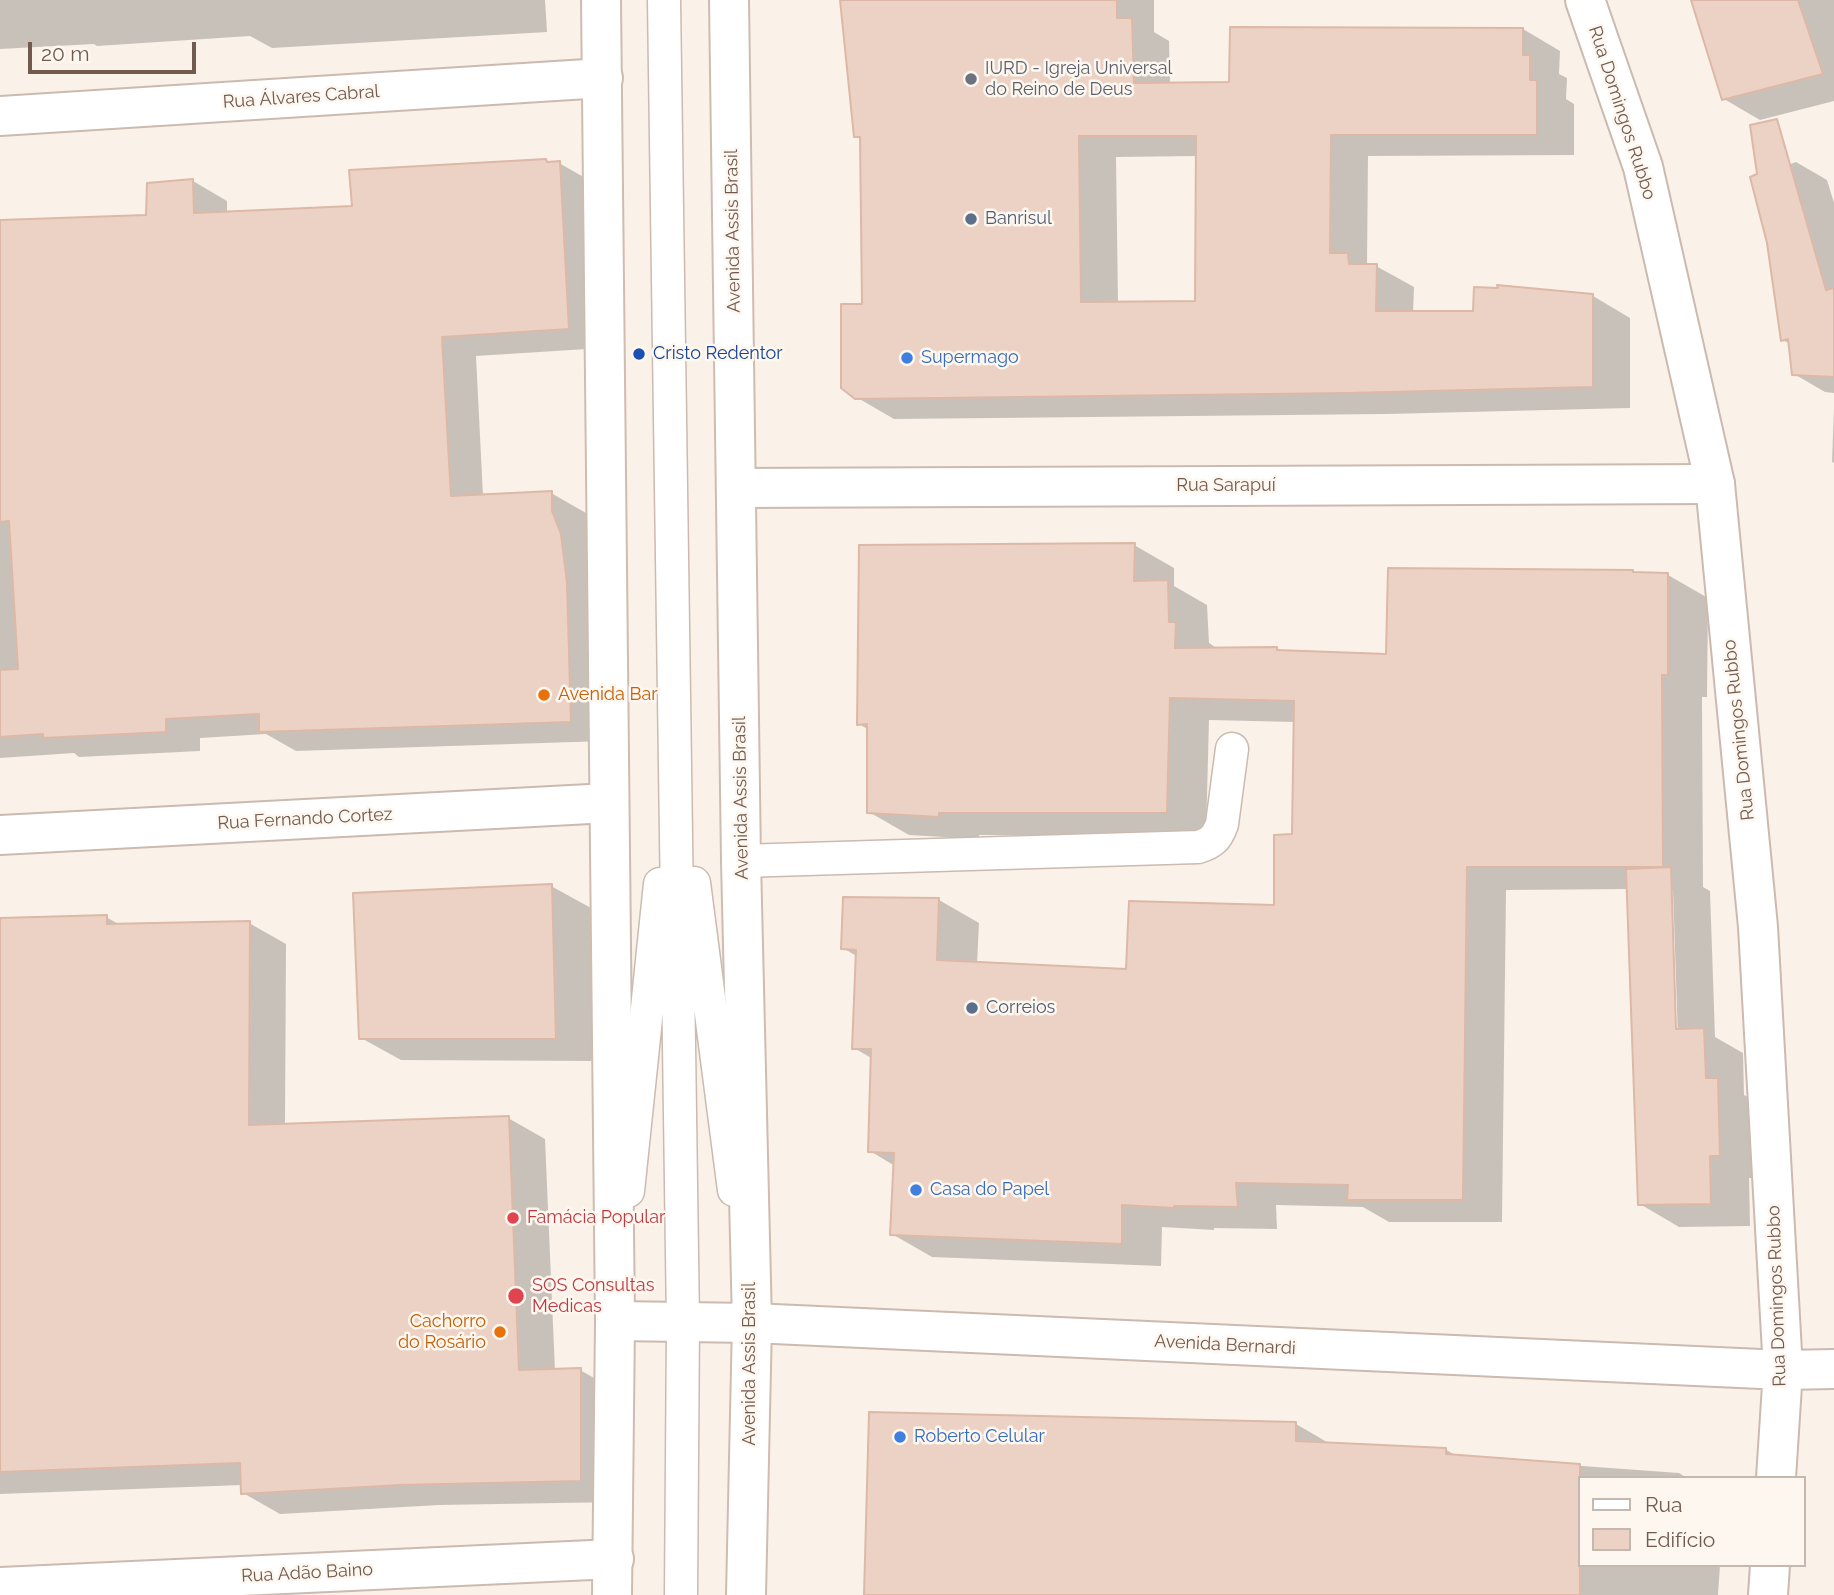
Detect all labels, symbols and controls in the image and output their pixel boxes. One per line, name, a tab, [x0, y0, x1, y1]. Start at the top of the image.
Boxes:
street label: Rua Domingos Rubbo	[1584, 23, 1660, 203]
scale bar	[32, 28, 200, 72]
text: 20 m	[41, 41, 89, 66]
place label: IURD - Igreja Universal do Reino de Deus	[985, 58, 1172, 100]
marker: IURD - Igreja Universal do Reino de Deus	[963, 71, 979, 87]
street label: Rua Álvares Cabral	[222, 81, 380, 113]
street label: Avenida Assis Brasil	[721, 149, 745, 313]
place label: Banrisul	[985, 208, 1052, 230]
marker: Banrisul	[963, 211, 979, 227]
place label: Cristo Redentor	[653, 343, 783, 365]
marker: Cristo Redentor	[631, 346, 647, 362]
place label: Supermago	[921, 347, 1019, 369]
marker: Supermago	[899, 350, 915, 366]
street label: Rua Sarapuí	[1176, 475, 1276, 497]
street label: Rua Domingos Rubbo	[1719, 639, 1759, 821]
place label: Avenida Bar	[558, 684, 658, 706]
marker: Avenida Bar	[536, 687, 552, 703]
street label: Avenida Assis Brasil	[729, 716, 753, 880]
street label: Rua Fernando Cortez	[217, 804, 393, 834]
place label: Correios	[986, 997, 1055, 1019]
marker: Correios	[964, 1000, 980, 1016]
place label: Casa do Papel	[930, 1179, 1049, 1201]
marker: Casa do Papel	[908, 1182, 924, 1198]
street label: Rua Domingos Rubbo	[1763, 1205, 1791, 1387]
place label: Famácia Popular	[527, 1207, 665, 1229]
marker: Famácia Popular	[505, 1210, 521, 1226]
place label: SOS Consultas Medicas	[532, 1275, 654, 1318]
street label: Avenida Assis Brasil	[739, 1282, 761, 1446]
marker: SOS Consultas Medicas	[506, 1286, 526, 1306]
place label: Cachorro do Rosário	[398, 1311, 486, 1354]
marker: Cachorro do Rosário	[492, 1324, 508, 1340]
street label: Avenida Bernardi	[1154, 1331, 1296, 1359]
place label: Roberto Celular	[914, 1426, 1045, 1448]
marker: Roberto Celular	[892, 1429, 908, 1445]
legend	[1578, 1476, 1806, 1567]
text: Rua	[1645, 1492, 1682, 1517]
text: Edifício	[1645, 1527, 1715, 1552]
street label: Rua Adão Baino	[241, 1559, 373, 1587]

